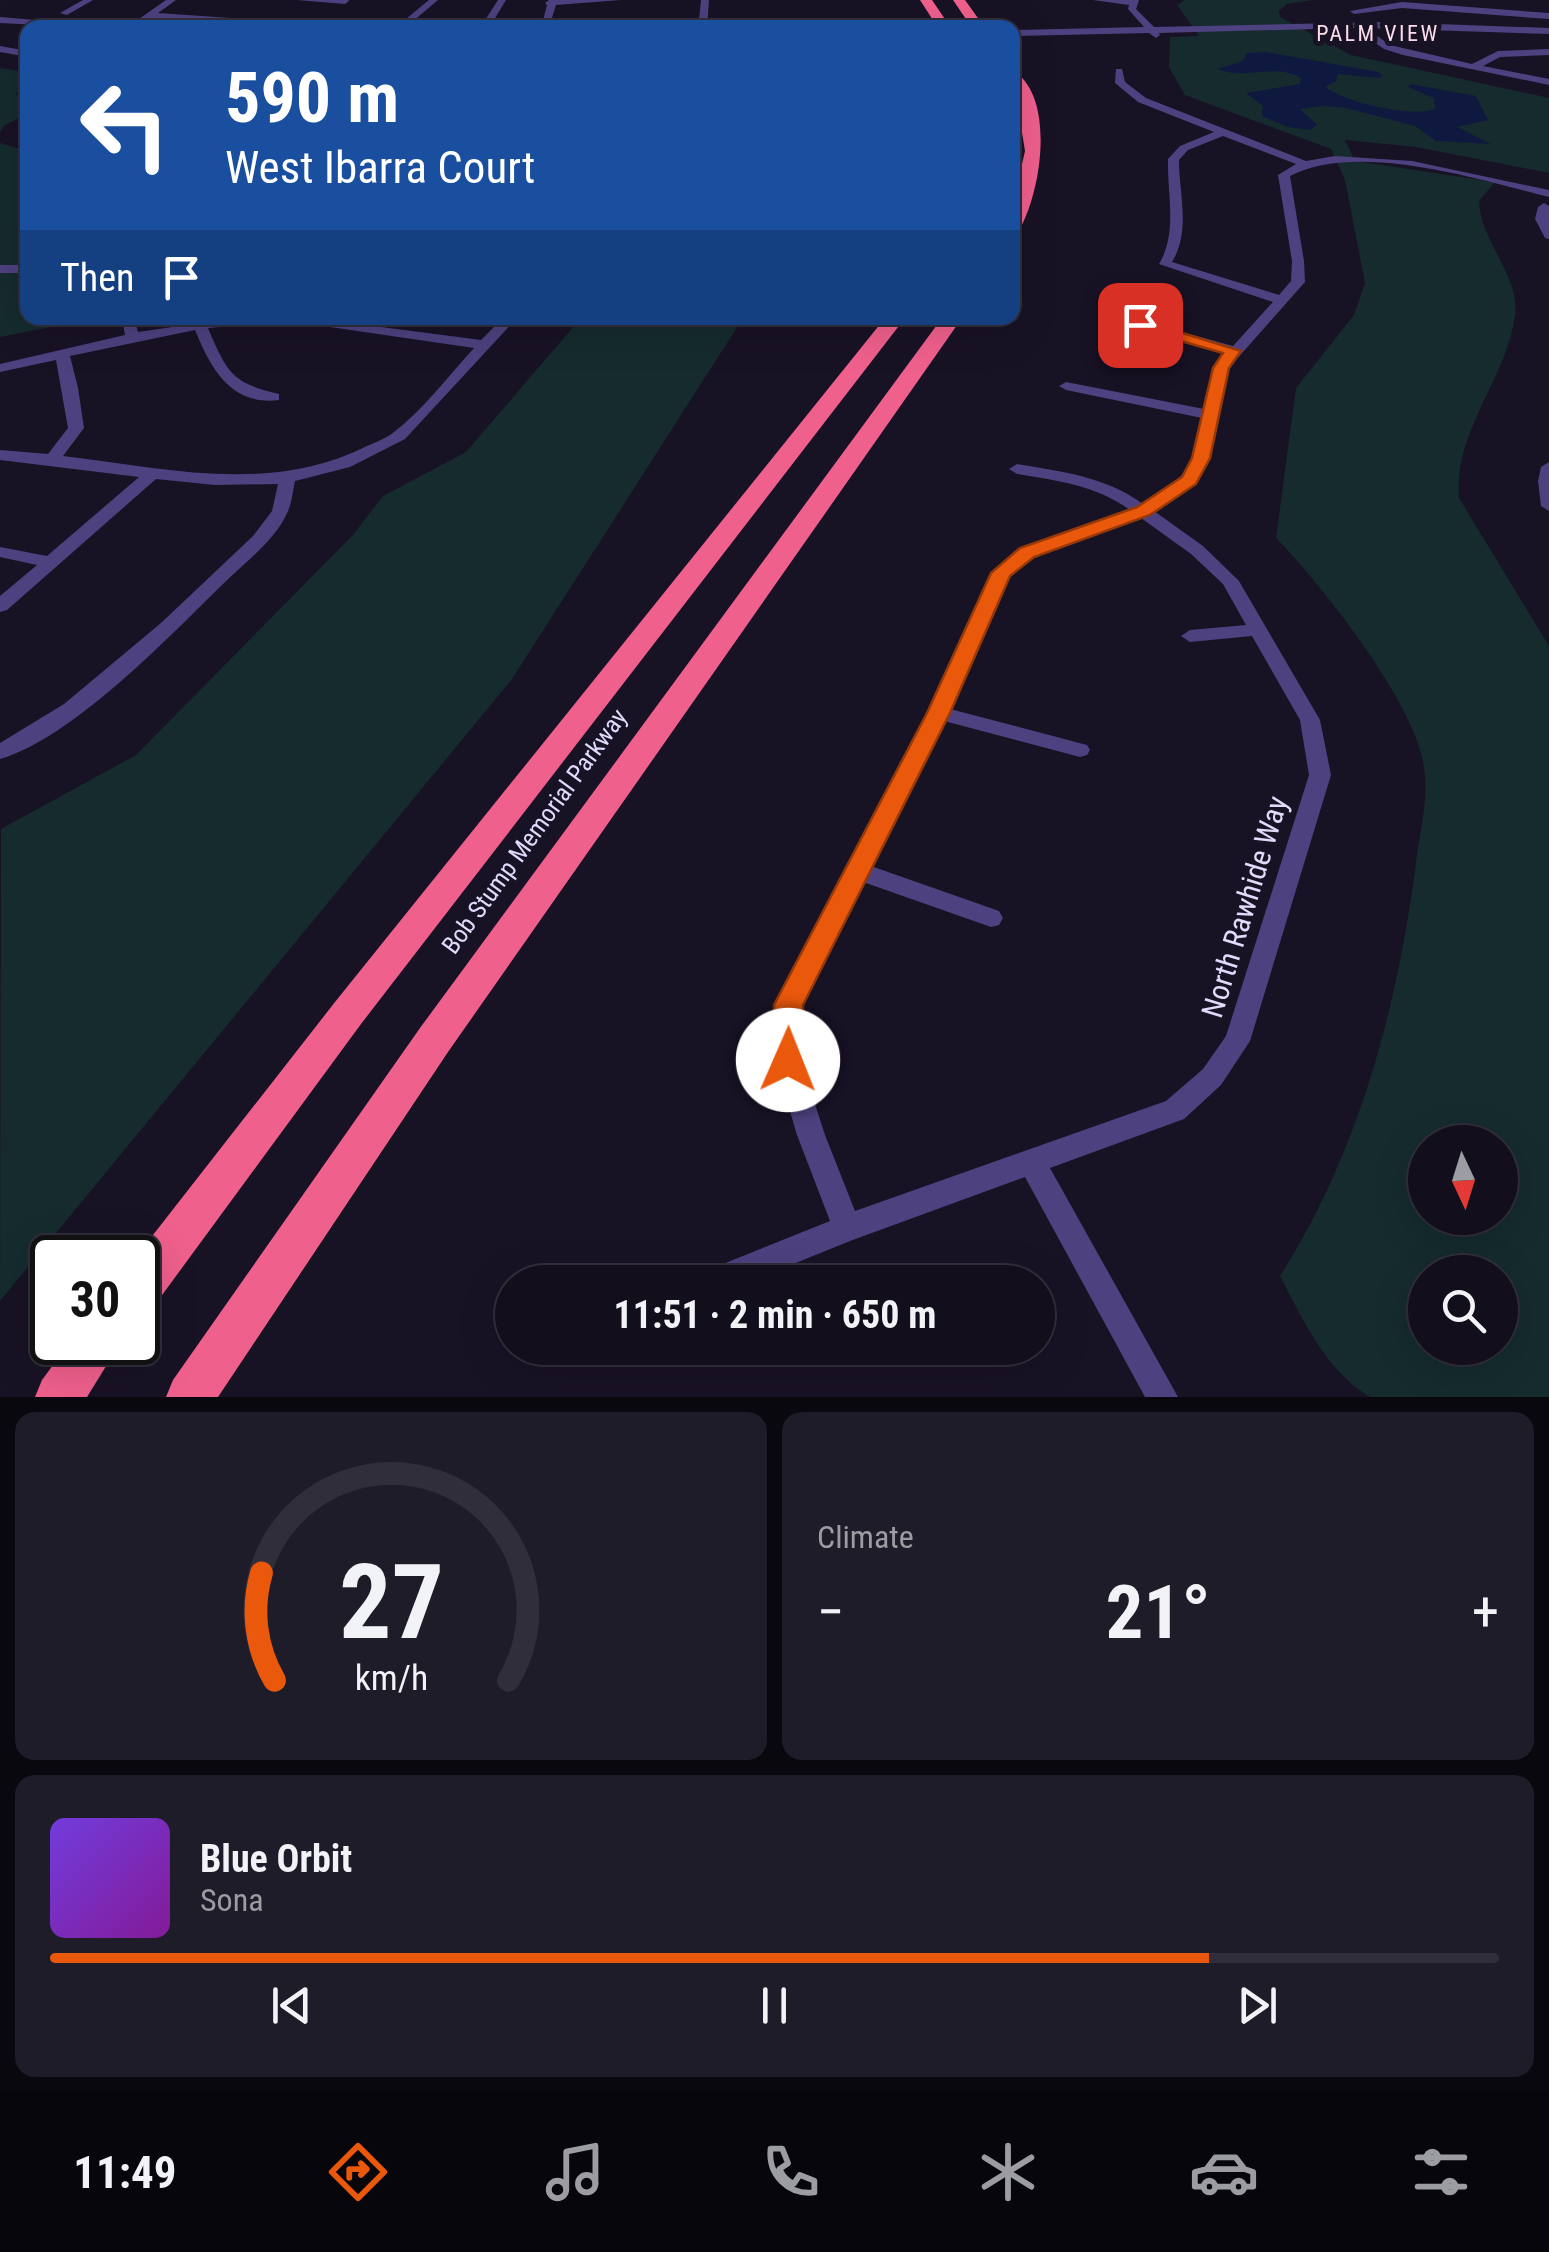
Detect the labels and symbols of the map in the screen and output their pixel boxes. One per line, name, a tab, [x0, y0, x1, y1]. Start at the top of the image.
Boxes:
district label: PALM VIEW	[1316, 21, 1440, 46]
pin	[1098, 283, 1183, 368]
street label: Bob Stump Memorial Parkway	[436, 703, 633, 959]
street label: North Rawhide Way	[1194, 792, 1295, 1022]
position arrow	[736, 1008, 840, 1112]
north arrow	[1408, 1125, 1518, 1235]
speed limit sign: 30	[30, 1235, 160, 1365]

